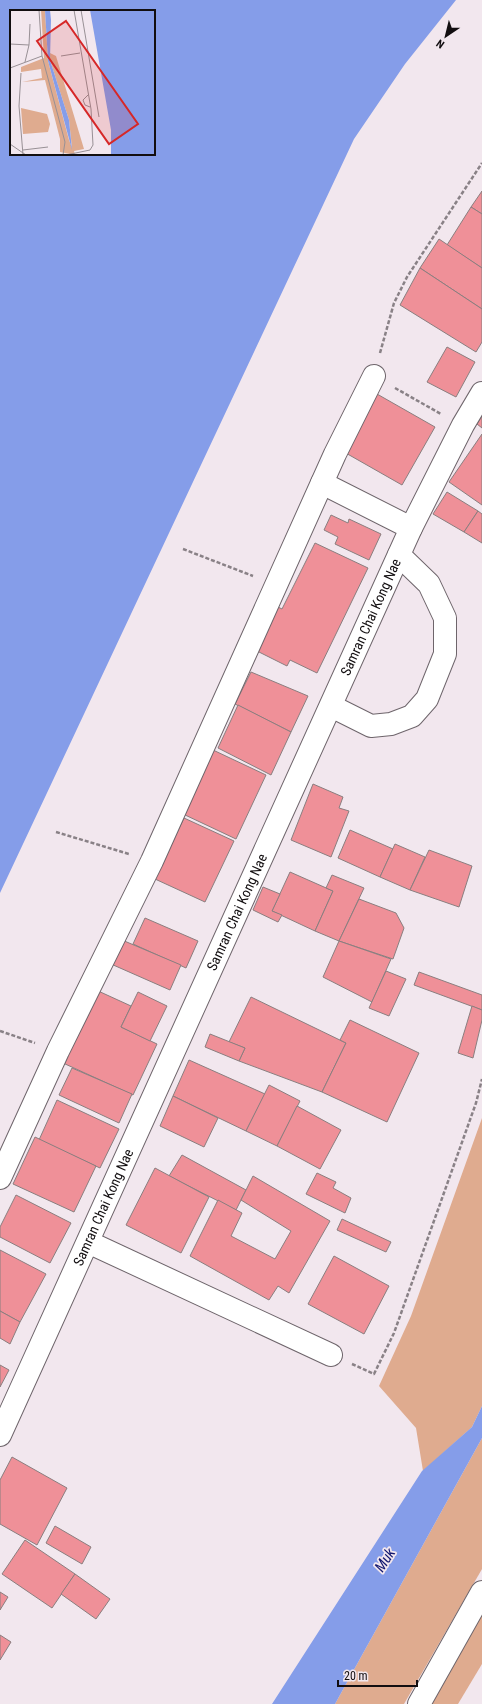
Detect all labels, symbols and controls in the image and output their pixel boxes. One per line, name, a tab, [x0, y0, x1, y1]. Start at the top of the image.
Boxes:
inset map	[10, 10, 155, 155]
north arrow	[426, 16, 466, 56]
text: N	[434, 36, 447, 51]
street label: Samran Chai Kong Nae	[337, 556, 404, 678]
street label: Samran Chai Kong Nae	[204, 851, 270, 973]
street label: Samran Chai Kong Nae	[70, 1146, 137, 1268]
water label: Muk	[371, 1544, 399, 1575]
scale bar	[338, 1662, 417, 1688]
text: 20 m	[344, 1669, 368, 1683]

